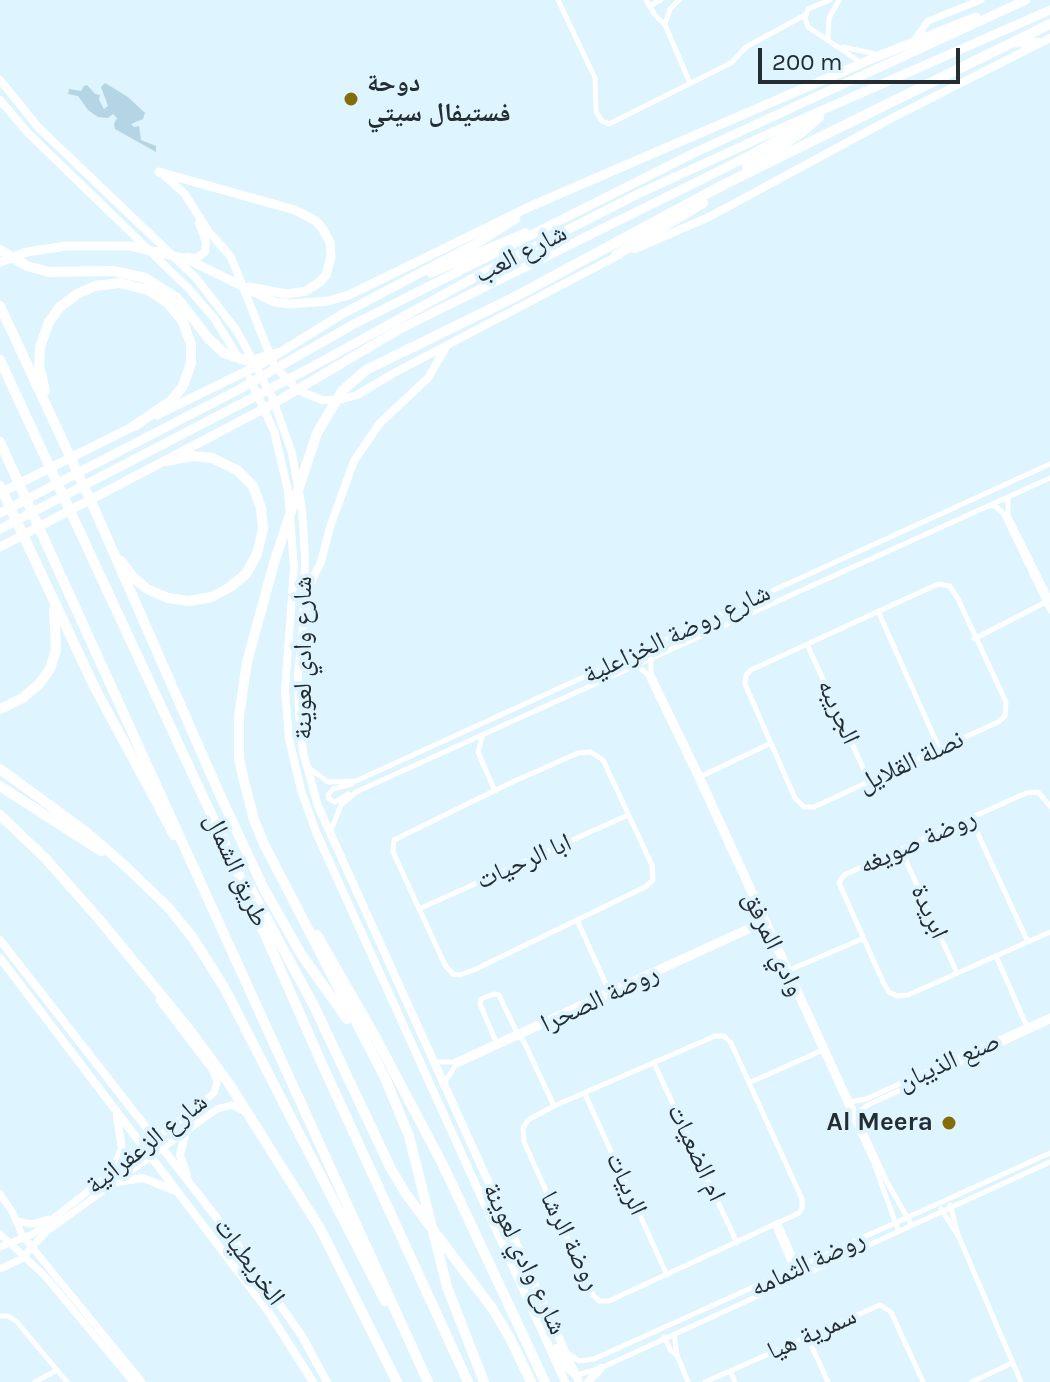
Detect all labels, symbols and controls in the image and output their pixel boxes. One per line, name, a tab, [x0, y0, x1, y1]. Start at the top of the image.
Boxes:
scale bar	[762, 32, 964, 82]
text: 200 m	[772, 48, 843, 76]
place label: دوحة فستيفال سيتي	[367, 68, 510, 130]
marker: دوحة فستيفال سيتي	[342, 90, 360, 108]
street label: شارع العب	[470, 218, 572, 290]
street label: شارع وادي لعوينة	[288, 576, 320, 740]
street label: شارع روضة الخزاعلية	[579, 577, 775, 691]
street label: الجريبه	[810, 675, 866, 749]
street label: نصلة القلايل	[853, 724, 969, 800]
street label: روضة صويغه	[855, 802, 981, 882]
street label: طريق الشمال	[197, 808, 275, 932]
street label: ابا الرحيات	[472, 827, 576, 897]
street label: ابريدة	[903, 880, 955, 944]
street label: وادي المرفق	[735, 887, 811, 1001]
street label: روضة الصحرا	[536, 958, 664, 1040]
street label: صنع الذيبان	[893, 1026, 1005, 1098]
street label: شارع الزعفرانية	[80, 1087, 214, 1201]
street label: ام الضعيات	[660, 1099, 732, 1207]
place label: Al Meera	[827, 1107, 933, 1139]
marker: Al Meera	[940, 1114, 958, 1132]
street label: الربيات	[598, 1148, 654, 1220]
street label: شارع وادي لعوينة	[475, 1178, 573, 1340]
street label: روضة الرشا	[533, 1186, 607, 1296]
street label: الخريطيات	[207, 1212, 291, 1312]
street label: روضة الثمامه	[746, 1224, 870, 1304]
street label: سمرية هيا	[763, 1301, 861, 1367]

